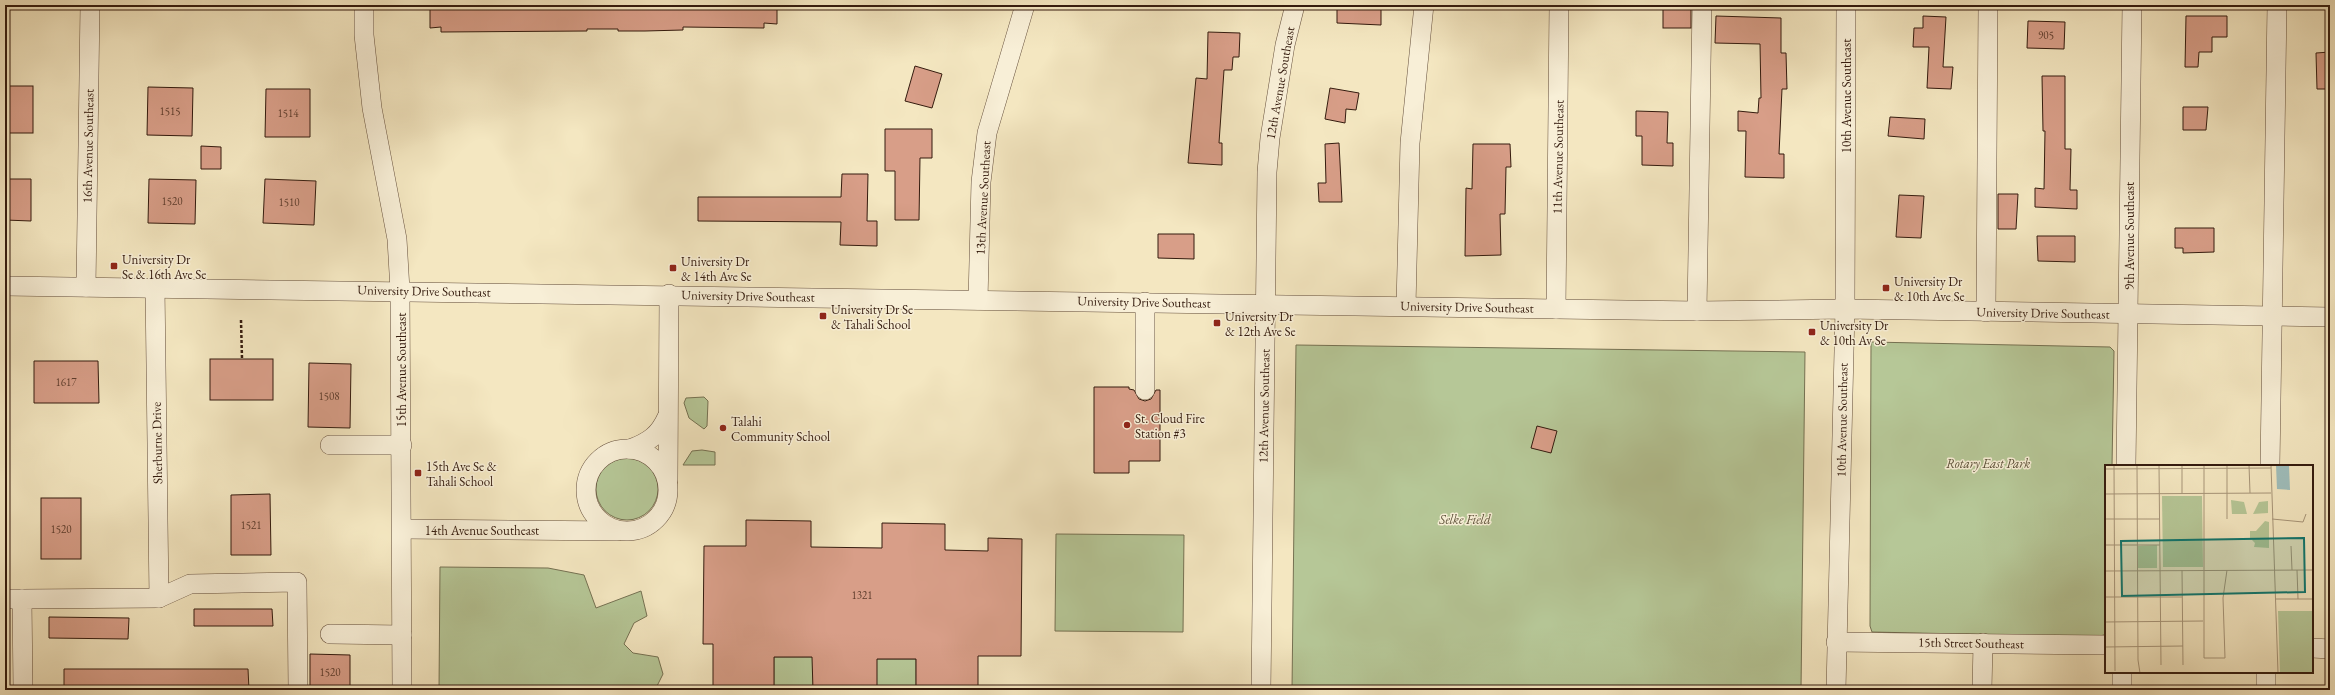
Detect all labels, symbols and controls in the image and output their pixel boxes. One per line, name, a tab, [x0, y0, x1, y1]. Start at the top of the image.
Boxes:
street label: 12th Avenue Southeast	[1262, 25, 1298, 141]
house number: 905	[2038, 28, 2054, 42]
street label: 10th Avenue Southeast	[1838, 39, 1855, 153]
street label: 16th Avenue Southeast	[79, 89, 97, 203]
street label: 11th Avenue Southeast	[1549, 100, 1567, 214]
house number: 1515	[159, 104, 181, 118]
house number: 1514	[277, 106, 299, 120]
street label: 13th Avenue Southeast	[972, 140, 994, 256]
street label: 9th Avenue Southeast	[2121, 182, 2138, 290]
house number: 1520	[161, 194, 183, 208]
house number: 1510	[278, 195, 300, 209]
place label: University Dr Se & 16th Ave Se	[122, 251, 206, 283]
place label: University Dr & 14th Ave Se	[681, 253, 752, 285]
marker: University Dr Se & 16th Ave Se	[109, 261, 119, 271]
marker: University Dr & 14th Ave Se	[668, 263, 678, 273]
place label: University Dr & 10th Ave Se	[1894, 273, 1965, 305]
street label: University Drive Southeast	[357, 281, 491, 301]
marker: University Dr & 10th Ave Se	[1881, 283, 1891, 293]
street label: University Drive Southeast	[681, 286, 815, 306]
street label: University Drive Southeast	[1077, 292, 1211, 312]
street label: University Drive Southeast	[1400, 297, 1534, 317]
place label: University Dr Se & Tahali School	[831, 301, 913, 333]
street label: University Drive Southeast	[1976, 303, 2110, 323]
place label: University Dr & 12th Ave Se	[1225, 308, 1296, 340]
marker: University Dr Se & Tahali School	[818, 311, 828, 321]
street label: 15th Avenue Southeast	[393, 313, 410, 427]
place label: University Dr & 10th Av Se	[1820, 317, 1889, 349]
marker: University Dr & 12th Ave Se	[1212, 318, 1222, 328]
marker: University Dr & 10th Av Se	[1807, 327, 1817, 337]
street label: 12th Avenue Southeast	[1255, 349, 1273, 463]
street label: 10th Avenue Southeast	[1833, 363, 1851, 477]
house number: 1617	[55, 375, 77, 389]
house number: 1508	[318, 389, 340, 403]
street label: Sherburne Drive	[148, 402, 166, 484]
place label: St. Cloud Fire Station #3	[1135, 410, 1205, 442]
place label: Talahi Community School	[731, 413, 830, 445]
marker: St. Cloud Fire Station #3	[1122, 420, 1132, 430]
marker: Talahi Community School	[718, 423, 728, 433]
park label: Rotary East Park	[1946, 455, 2030, 472]
place label: 15th Ave Se & Tahali School	[426, 458, 497, 490]
inset map	[2105, 465, 2313, 673]
marker: 15th Ave Se & Tahali School	[413, 468, 423, 478]
park label: Selke Field	[1438, 511, 1491, 528]
house number: 1521	[240, 518, 262, 532]
house number: 1520	[50, 522, 72, 536]
street label: 14th Avenue Southeast	[425, 522, 539, 539]
house number: 1321	[851, 588, 873, 602]
street label: 15th Street Southeast	[1918, 634, 2024, 652]
house number: 1520	[319, 665, 341, 679]

